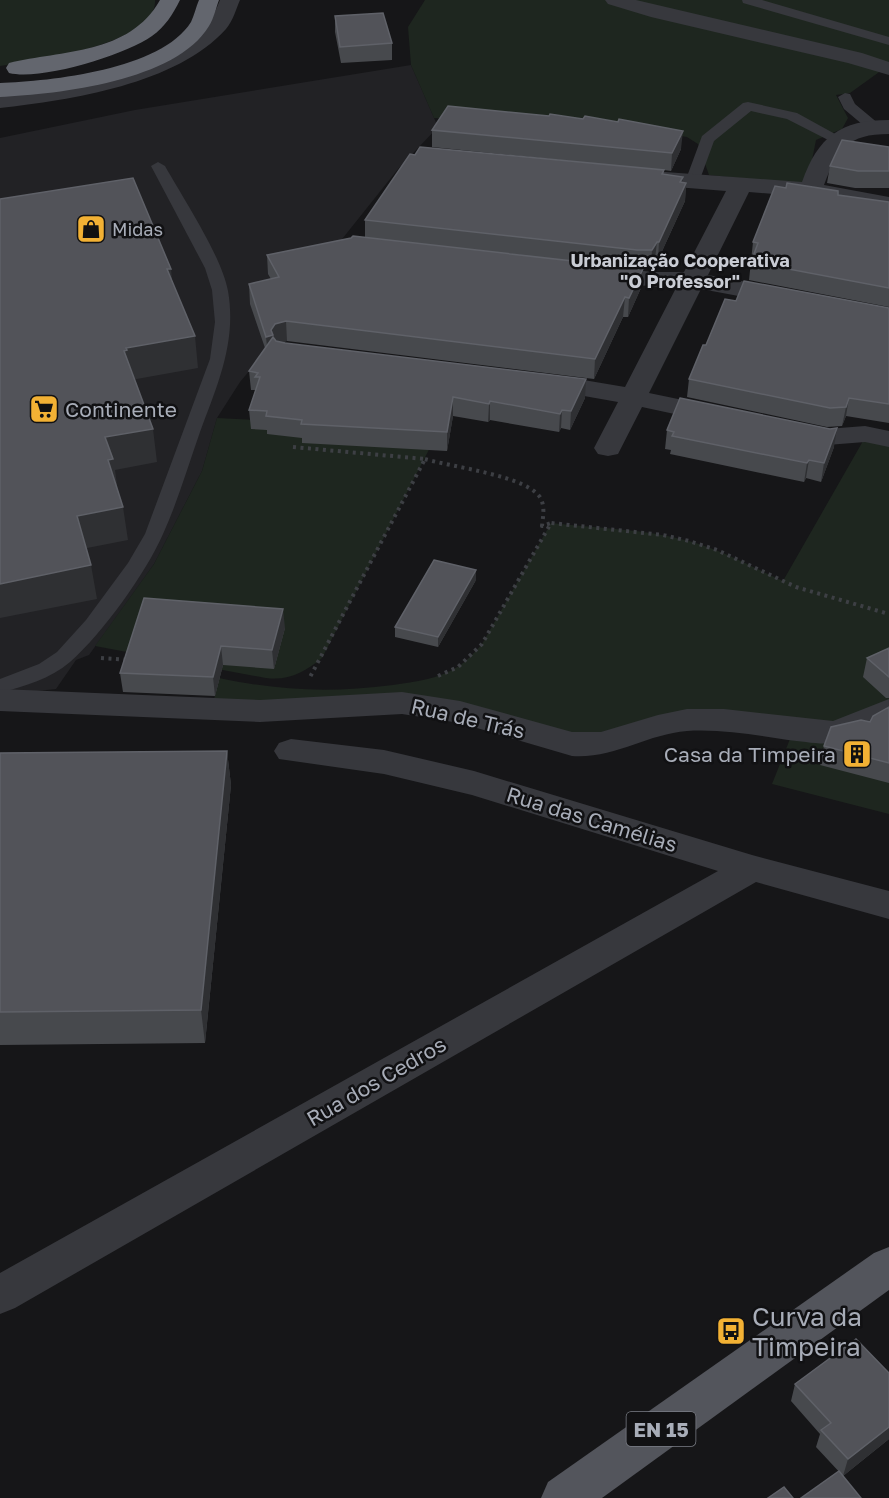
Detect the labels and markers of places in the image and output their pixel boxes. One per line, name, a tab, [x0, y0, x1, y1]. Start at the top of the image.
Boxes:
shop icon: Midas	[75, 213, 107, 245]
place label: Midas	[112, 218, 163, 240]
supermarket icon: Continente	[28, 393, 60, 425]
place label: Continente	[65, 396, 177, 422]
building icon: Casa da Timpeira	[841, 738, 873, 770]
place label: Casa da Timpeira	[664, 741, 836, 767]
place label: Curva da Timpeira	[752, 1301, 862, 1362]
bus stop icon: Curva da Timpeira	[715, 1315, 747, 1347]

